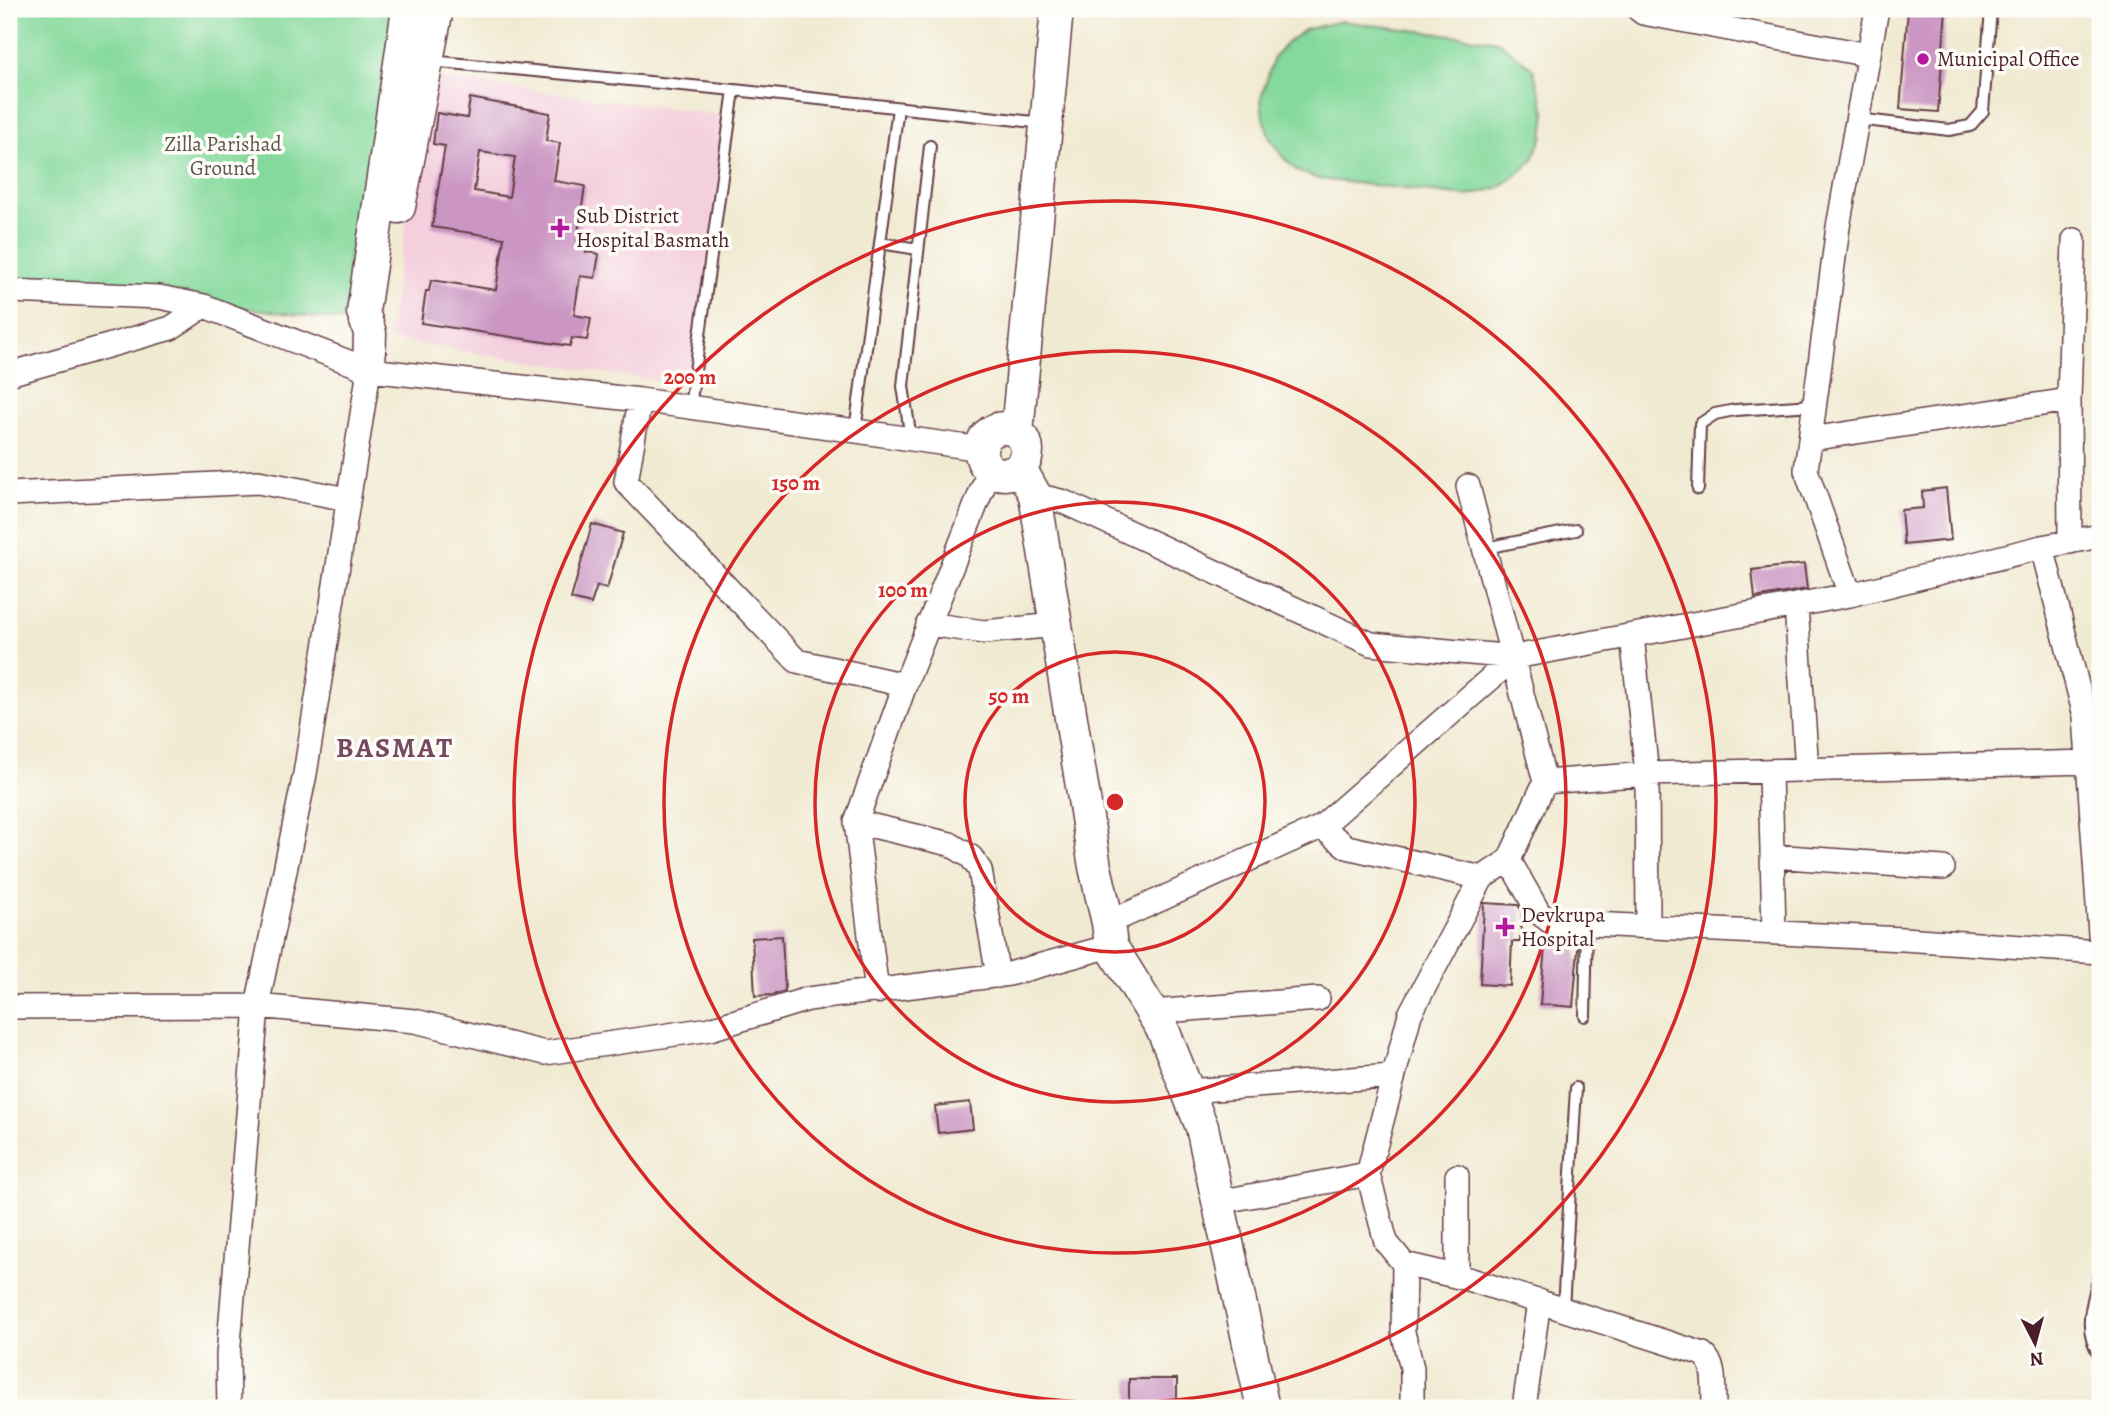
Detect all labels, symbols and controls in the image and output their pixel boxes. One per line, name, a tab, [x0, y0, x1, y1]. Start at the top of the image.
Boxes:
place label: Municipal Office	[1937, 45, 2079, 73]
marker: Municipal Office	[1915, 51, 1931, 67]
park label: Zilla Parishad Ground	[164, 130, 283, 182]
place label: Sub District Hospital Basmath	[576, 202, 730, 254]
marker: Sub District Hospital Basmath	[550, 218, 570, 238]
text: 200 m	[664, 363, 717, 391]
text: 150 m	[772, 469, 821, 497]
text: 100 m	[878, 576, 928, 604]
text: 50 m	[989, 682, 1030, 710]
district label: BASMAT	[336, 729, 454, 767]
centre of rings	[1103, 790, 1127, 814]
place label: Devkrupa Hospital	[1521, 901, 1605, 953]
marker: Devkrupa Hospital	[1495, 917, 1515, 937]
north arrow	[2000, 1308, 2070, 1378]
text: N	[2028, 1345, 2045, 1373]

